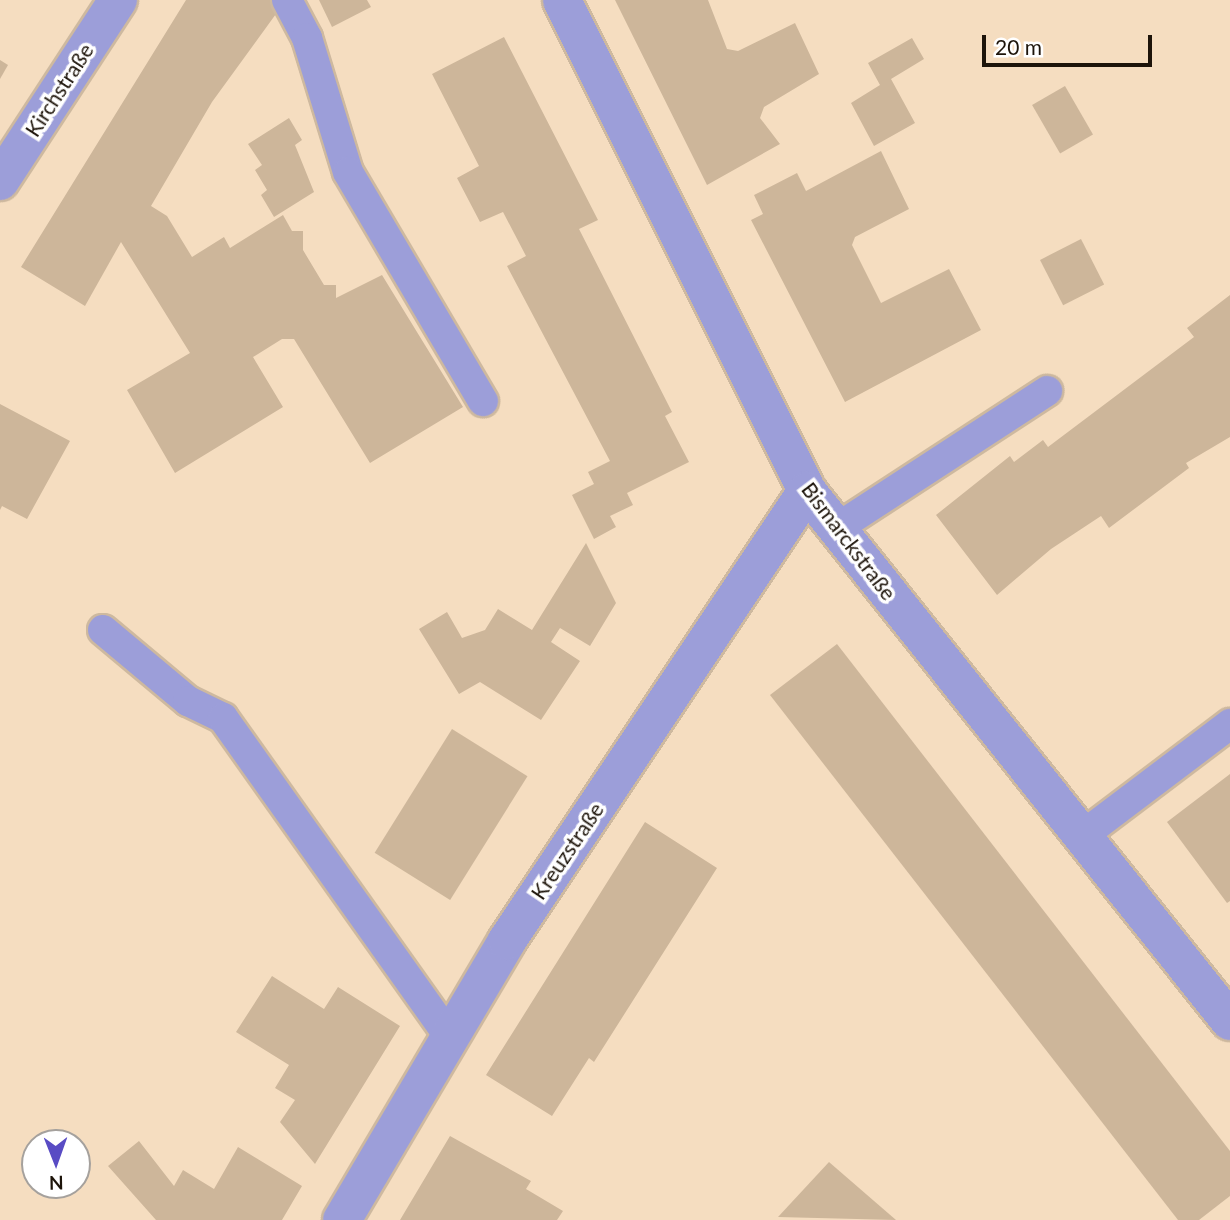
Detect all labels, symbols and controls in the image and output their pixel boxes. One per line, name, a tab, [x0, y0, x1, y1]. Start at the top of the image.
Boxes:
scale bar	[985, 21, 1155, 65]
text: 20 m	[995, 34, 1042, 59]
street label: Kirchstraße	[20, 39, 98, 141]
street label: Bismarckstraße	[797, 477, 901, 605]
street label: Kreuzstraße	[525, 798, 609, 904]
north arrow	[21, 1129, 91, 1199]
text: N	[49, 1172, 64, 1195]

